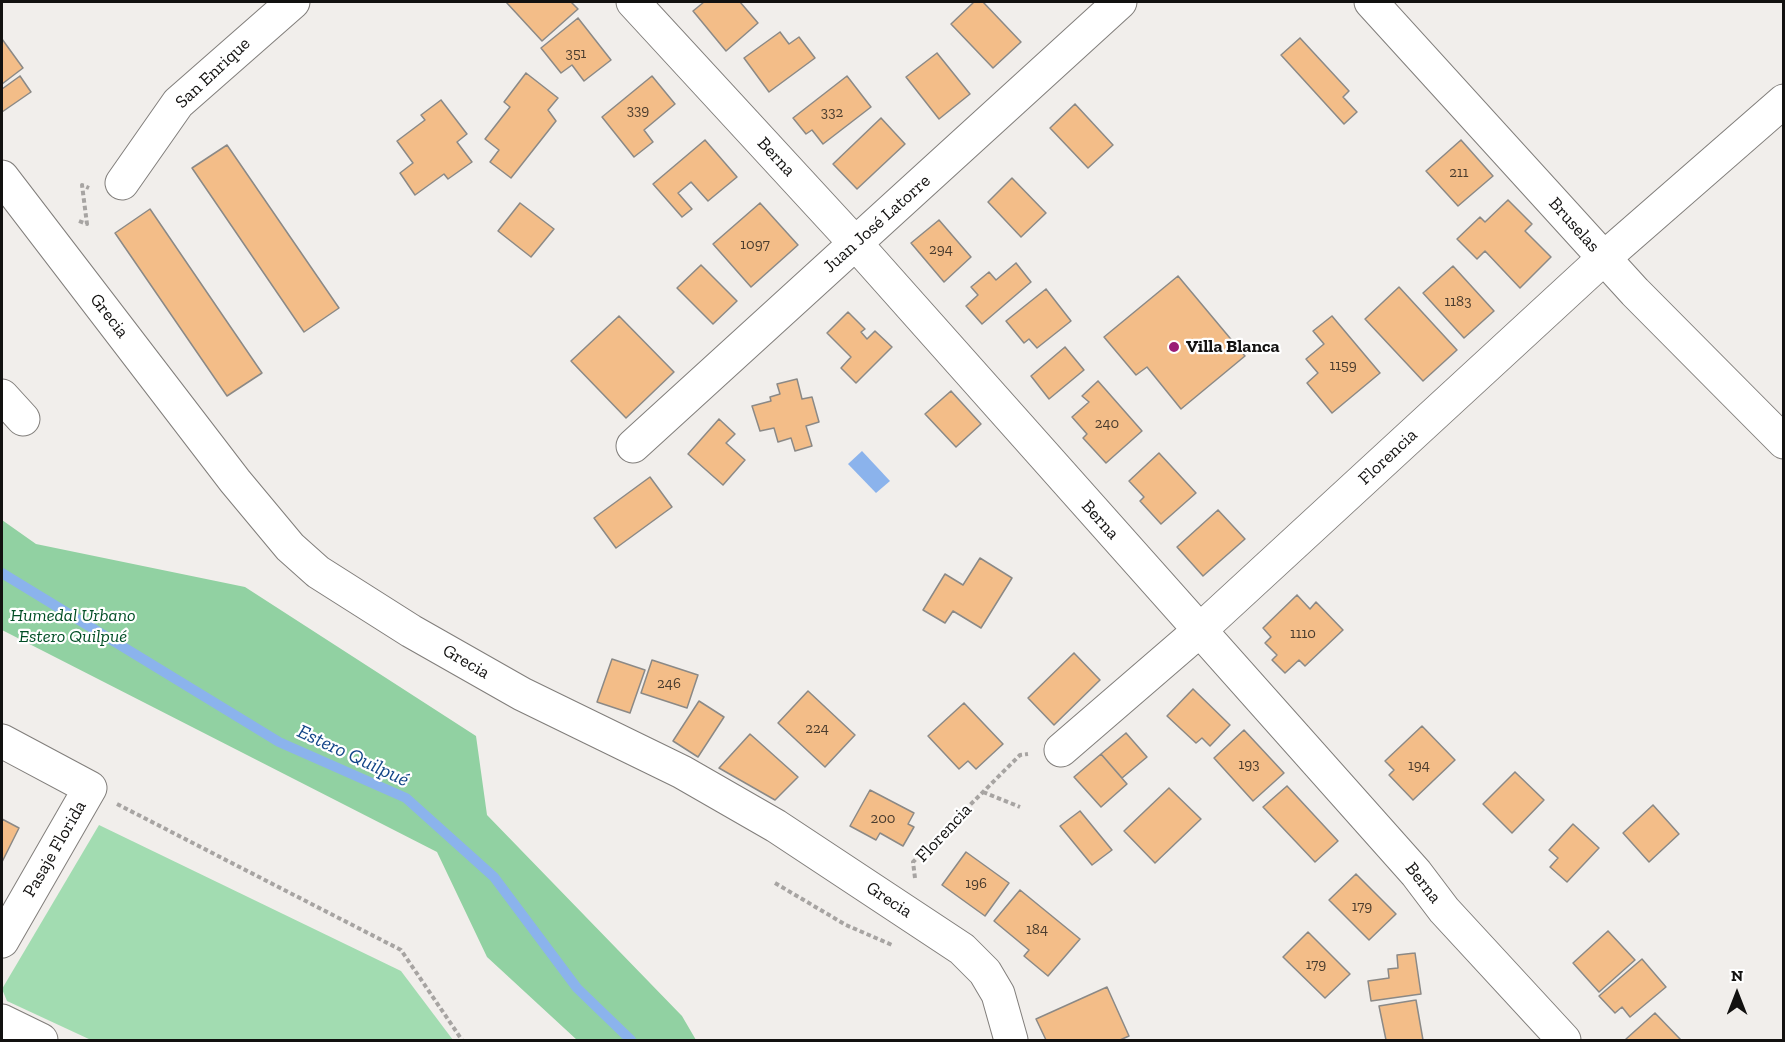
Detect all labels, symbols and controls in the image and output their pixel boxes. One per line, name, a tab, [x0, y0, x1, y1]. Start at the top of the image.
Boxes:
street label: San Enrique	[171, 33, 255, 113]
house number: 351	[566, 45, 586, 63]
house number: 339	[627, 102, 649, 120]
house number: 332	[821, 104, 843, 122]
street label: Berna	[752, 133, 800, 181]
house number: 211	[1449, 164, 1469, 182]
street label: Juan José Latorre	[819, 170, 935, 278]
street label: Bruselas	[1544, 193, 1604, 257]
house number: 1097	[740, 236, 770, 254]
house number: 294	[929, 241, 953, 259]
street label: Grecia	[85, 289, 133, 343]
house number: 1183	[1445, 293, 1471, 311]
place label: Villa Blanca	[1186, 336, 1280, 358]
marker: Villa Blanca	[1167, 340, 1181, 354]
house number: 1159	[1329, 357, 1357, 375]
house number: 240	[1095, 415, 1119, 433]
street label: Florencia	[1354, 424, 1422, 490]
street label: Berna	[1077, 496, 1123, 544]
park label: Humedal Urbano Estero Quilpué	[10, 605, 136, 648]
house number: 1110	[1290, 625, 1316, 643]
street label: Grecia	[439, 640, 493, 684]
house number: 246	[657, 675, 681, 693]
water label: Estero Quilpué	[293, 720, 413, 792]
house number: 224	[805, 720, 829, 738]
house number: 193	[1238, 756, 1260, 774]
house number: 194	[1408, 757, 1430, 775]
street label: Pasaje Florida	[19, 797, 91, 901]
street label: Florencia	[911, 799, 977, 867]
house number: 200	[870, 810, 896, 828]
street label: Berna	[1400, 858, 1446, 908]
house number: 196	[965, 875, 987, 893]
street label: Grecia	[862, 877, 916, 923]
house number: 179	[1352, 898, 1372, 916]
house number: 184	[1026, 921, 1048, 939]
house number: 179	[1306, 956, 1326, 974]
north arrow	[1707, 964, 1767, 1024]
text: N	[1731, 966, 1743, 985]

